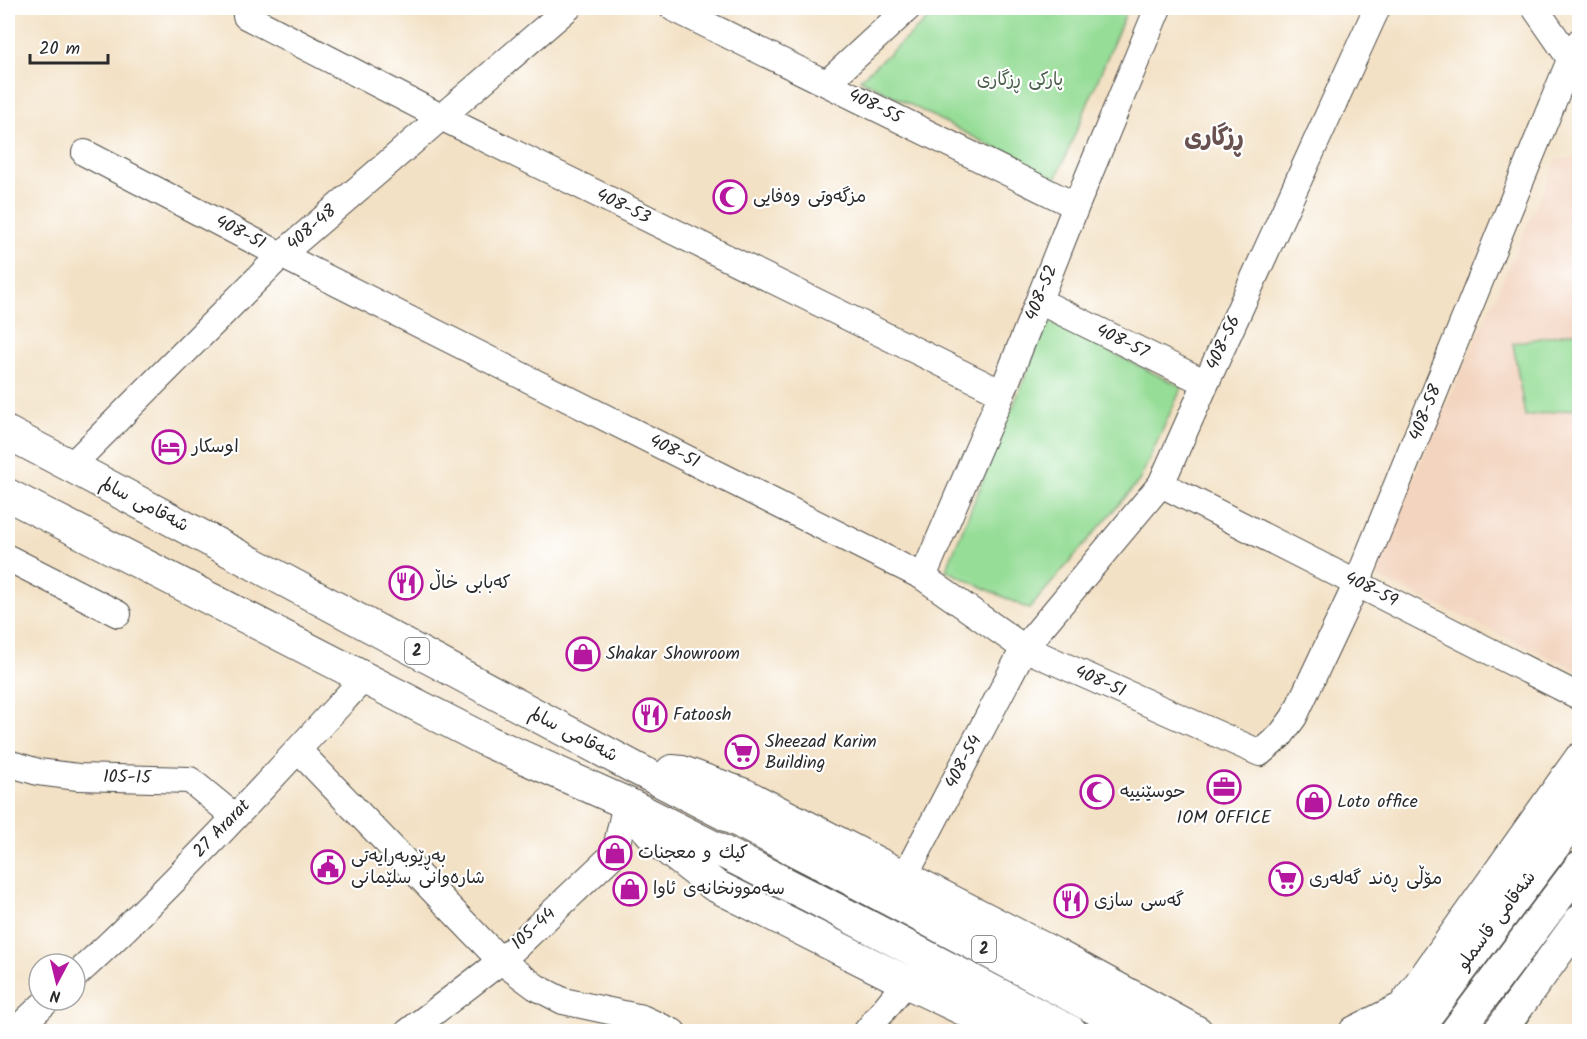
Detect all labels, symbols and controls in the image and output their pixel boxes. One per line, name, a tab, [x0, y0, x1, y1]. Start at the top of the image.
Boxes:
scale bar	[30, 27, 108, 65]
text: 20 m	[39, 35, 80, 64]
park label: پارکی ڕزگاری	[977, 66, 1063, 95]
street label: 408-55	[843, 81, 908, 133]
district label: ڕزگاری	[1184, 119, 1244, 158]
mosque icon: مزگەوتی وەفایی	[712, 179, 748, 215]
street label: 408-53	[591, 181, 655, 233]
place label: مزگەوتی وەفایی	[753, 183, 866, 212]
street label: 408-48	[280, 198, 344, 258]
street label: 408-51	[210, 208, 270, 258]
street label: 408-52	[1018, 261, 1066, 325]
street label: 408-56	[1199, 311, 1249, 375]
street label: 408-57	[1090, 317, 1154, 368]
street label: 408-58	[1402, 380, 1450, 446]
street label: 408-51	[644, 427, 704, 477]
hotel icon: اوسكار	[151, 429, 187, 465]
place label: اوسكار	[190, 433, 239, 462]
street label: شەقامی سالم	[94, 469, 194, 541]
street label: 408-59	[1339, 564, 1403, 616]
restaurant icon: کەبابی خاڵ	[388, 565, 424, 601]
place label: کەبابی خاڵ	[429, 568, 511, 598]
shop icon: Shakar Showroom	[565, 636, 601, 672]
road number: 2	[405, 638, 429, 664]
place label: Shakar Showroom	[606, 640, 740, 669]
street label: 408-51	[1070, 658, 1130, 706]
restaurant icon: Fatoosh	[632, 697, 668, 733]
street label: شەقامی سالم	[523, 699, 623, 771]
place label: Fatoosh	[673, 701, 731, 730]
place label: Sheezad Karim Building	[765, 728, 877, 778]
street label: 408-54	[938, 730, 990, 794]
supermarket icon: Sheezad Karim Building	[724, 734, 760, 770]
street label: 105-15	[103, 763, 153, 793]
office icon: IOM OFFICE	[1206, 769, 1242, 805]
mosque icon: حوسێنییە	[1079, 774, 1115, 810]
place label: حوسێنییە	[1120, 778, 1186, 807]
shop icon: Loto office	[1296, 784, 1332, 820]
place label: Loto office	[1337, 788, 1418, 817]
street label: 27 Ararat	[186, 792, 258, 865]
place label: IOM OFFICE	[1177, 804, 1272, 833]
shop icon: كيك و معجنات	[597, 835, 633, 871]
place label: كيك و معجنات	[638, 839, 748, 868]
place label: بەڕێوبەرایەتی شارەوانی سلێمانی	[351, 843, 485, 893]
public building icon: بەڕێوبەرایەتی شارەوانی سلێمانی	[310, 849, 346, 885]
supermarket icon: مۆڵی ڕەند گەلەری	[1268, 861, 1304, 897]
place label: مۆڵی ڕەند گەلەری	[1309, 865, 1442, 894]
street label: شەقامی قاسملو	[1449, 865, 1544, 978]
shop icon: سەموونخانەی ئاوا	[612, 871, 648, 907]
place label: سەموونخانەی ئاوا	[653, 875, 785, 904]
restaurant icon: گەسی سازی	[1053, 883, 1089, 919]
place label: گەسی سازی	[1094, 887, 1185, 916]
street label: 105-44	[505, 900, 563, 957]
road number: 2	[972, 936, 996, 962]
north arrow	[27, 952, 87, 1012]
text: N	[49, 982, 62, 1008]

